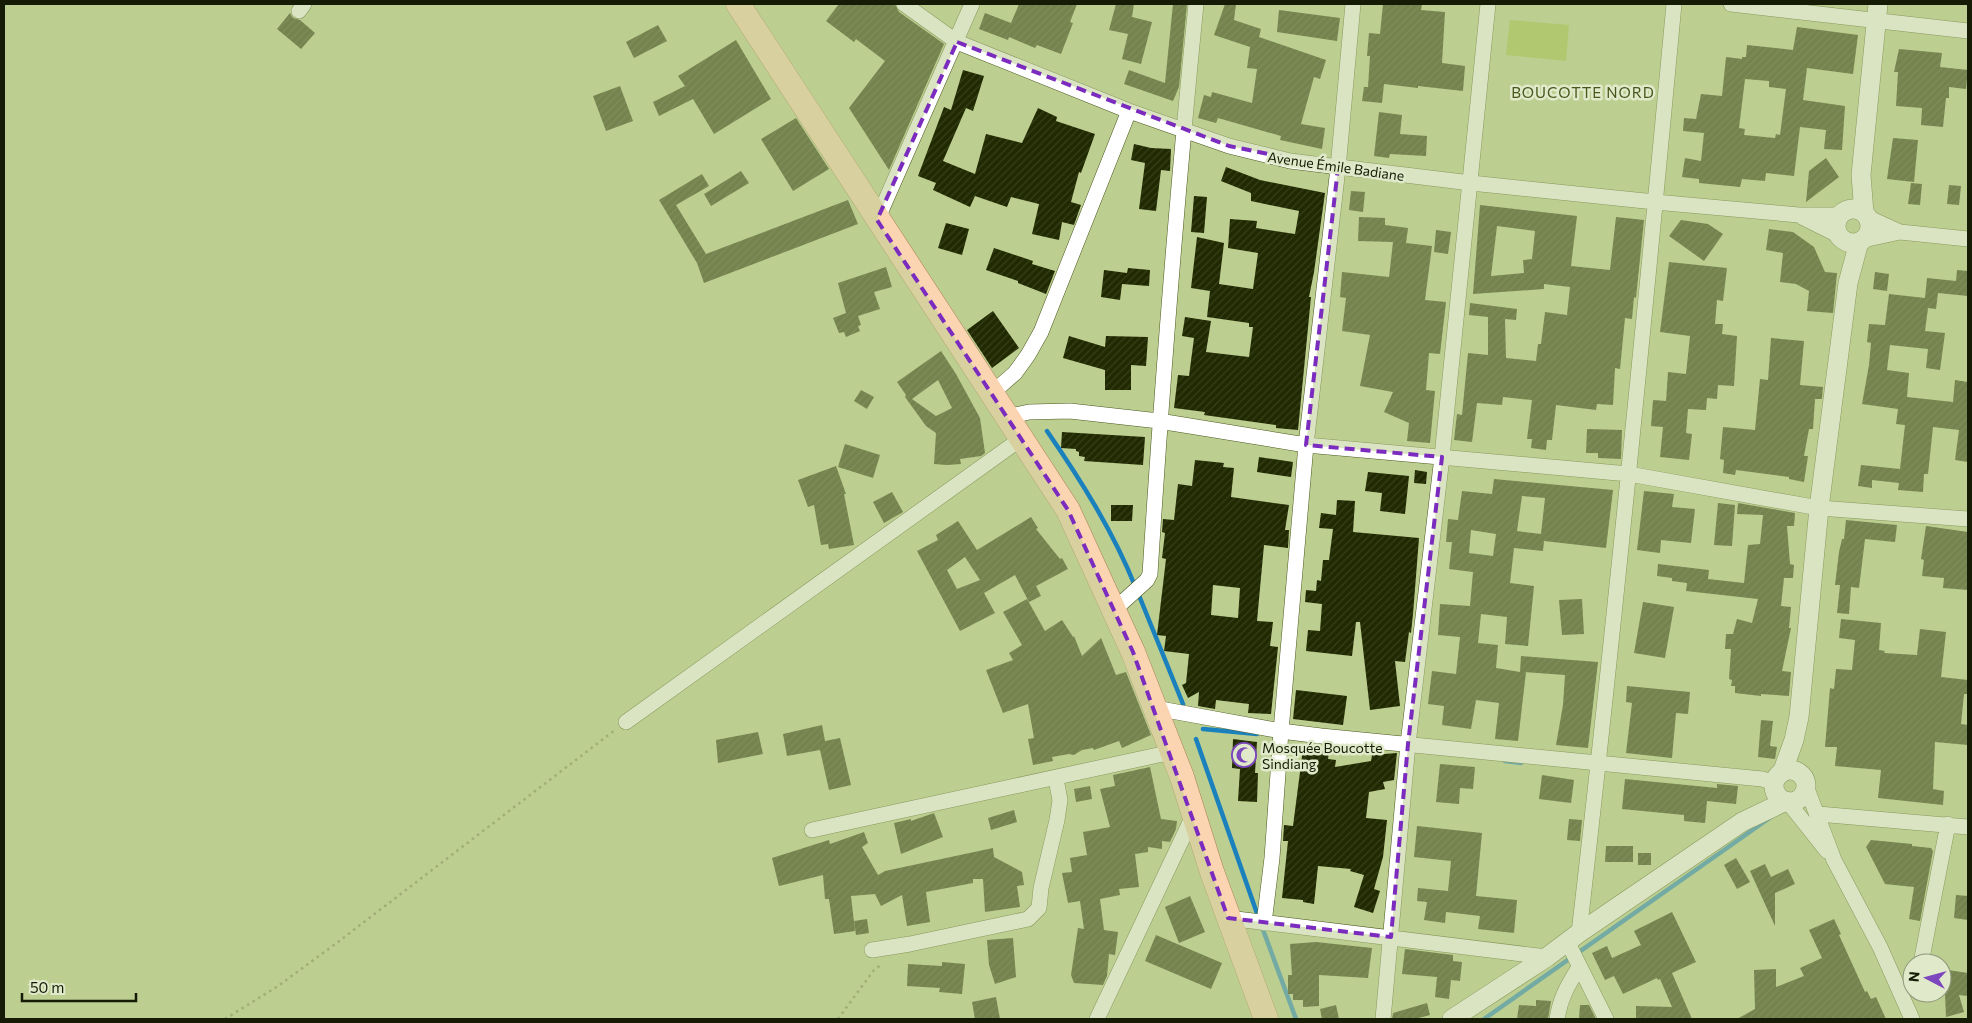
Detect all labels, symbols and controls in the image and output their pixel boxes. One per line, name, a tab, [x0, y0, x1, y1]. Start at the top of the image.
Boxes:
district label: BOUCOTTE NORD	[1511, 83, 1655, 101]
street label: Avenue Émile Badiane	[1267, 148, 1405, 184]
place label: Mosquée Boucotte Sindiang	[1262, 739, 1383, 772]
mosque icon: Mosquée Boucotte Sindiang	[1231, 742, 1257, 768]
north arrow	[1902, 953, 1952, 1003]
scale bar	[22, 970, 136, 1002]
text: N	[1905, 970, 1923, 983]
text: 50 m	[30, 978, 64, 996]

